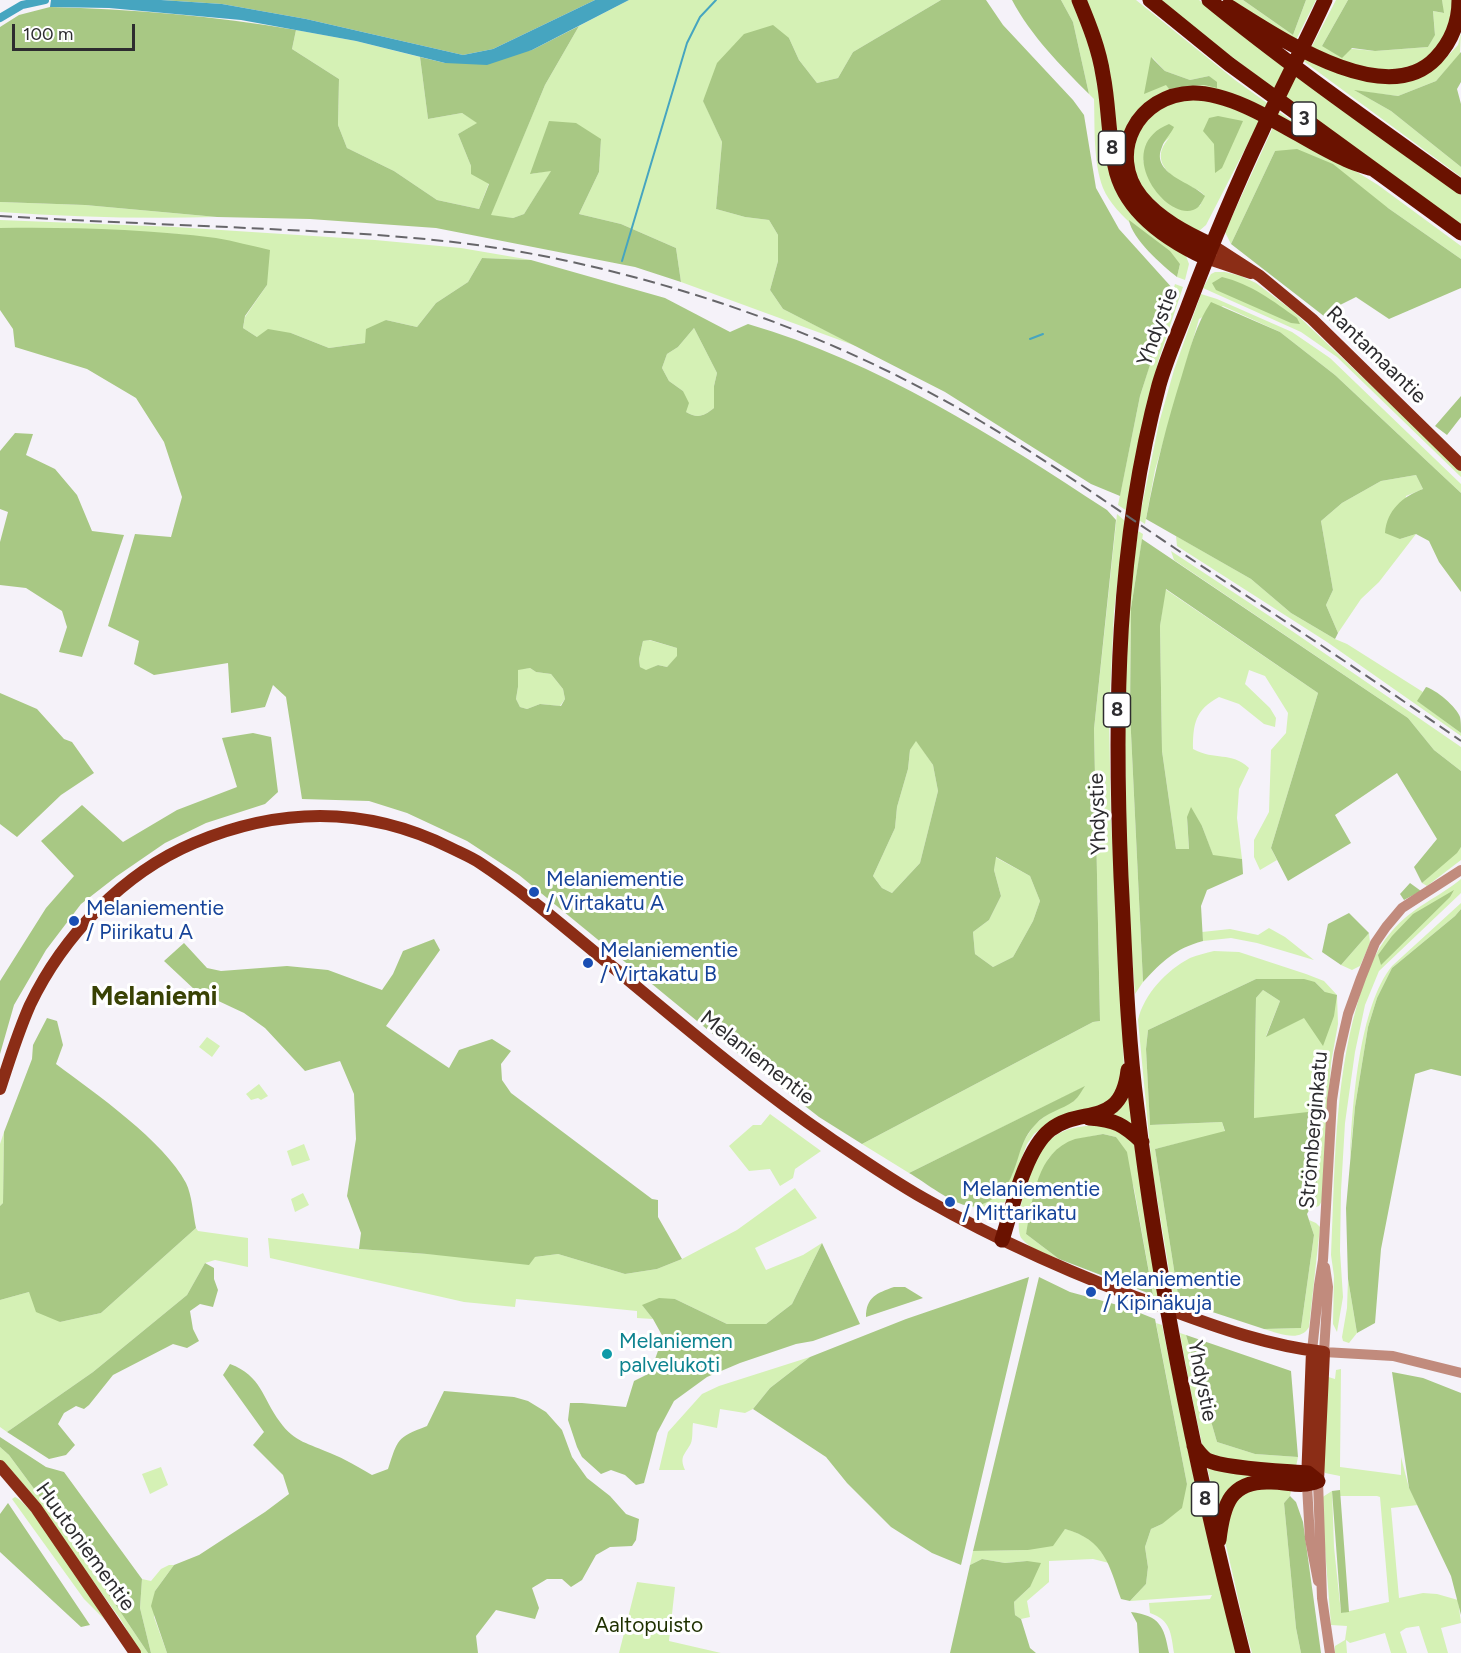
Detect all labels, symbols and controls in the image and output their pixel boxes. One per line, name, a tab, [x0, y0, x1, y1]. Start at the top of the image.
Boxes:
scale bar	[15, 12, 138, 50]
text: 100 m	[23, 23, 73, 45]
road number: 3	[1292, 102, 1316, 136]
road number: 8	[1098, 131, 1126, 165]
street label: Yhdystie	[1132, 284, 1184, 370]
street label: Rantamaantie	[1321, 301, 1431, 409]
road number: 8	[1104, 693, 1130, 727]
street label: Yhdystie	[1084, 773, 1112, 855]
place label: Melaniementie / Virtakatu A	[546, 867, 684, 917]
marker: Melaniementie / Virtakatu A	[527, 885, 541, 899]
place label: Melaniementie / Piirikatu A	[86, 896, 224, 946]
marker: Melaniementie / Piirikatu A	[67, 914, 81, 928]
place label: Melaniementie / Virtakatu B	[600, 938, 738, 988]
marker: Melaniementie / Virtakatu B	[581, 956, 595, 970]
district label: Melaniemi	[90, 981, 218, 1013]
street label: Melaniementie	[695, 1006, 819, 1110]
street label: Strömberginkatu	[1295, 1050, 1333, 1210]
place label: Melaniementie / Mittarikatu	[962, 1177, 1100, 1227]
marker: Melaniementie / Mittarikatu	[943, 1195, 957, 1209]
place label: Melaniementie / Kipinäkuja	[1103, 1267, 1241, 1317]
marker: Melaniementie / Kipinäkuja	[1084, 1285, 1098, 1299]
place label: Melaniemen palvelukoti	[619, 1329, 733, 1379]
street label: Yhdystie	[1182, 1338, 1222, 1424]
marker: Melaniemen palvelukoti	[600, 1347, 614, 1361]
street label: Huutoniementie	[30, 1478, 140, 1616]
road number: 8	[1192, 1482, 1218, 1516]
park label: Aaltopuisto	[595, 1613, 703, 1639]

